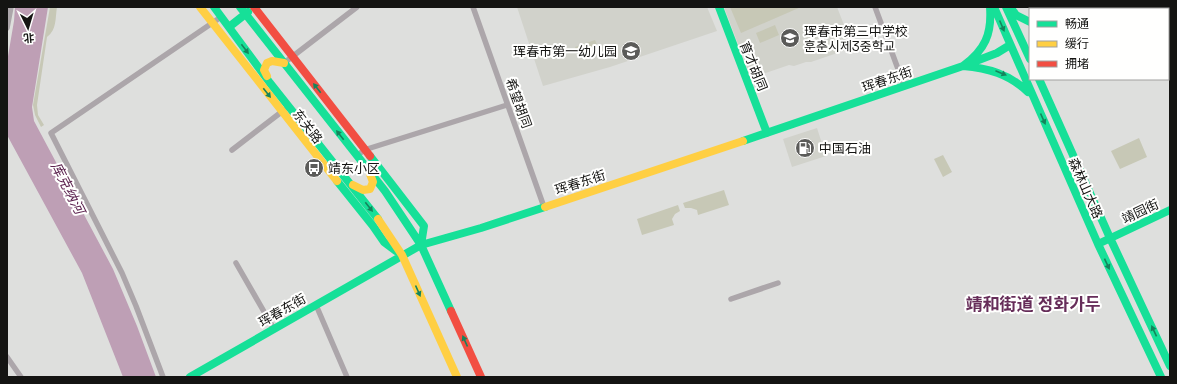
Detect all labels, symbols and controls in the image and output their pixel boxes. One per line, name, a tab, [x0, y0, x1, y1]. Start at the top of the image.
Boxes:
north arrow	[8, 8, 48, 48]
legend	[1029, 8, 1169, 80]
text: 畅通	[1065, 16, 1089, 32]
one-way arrow	[999, 21, 1005, 32]
place label: 珲春市第三中学校 훈춘시제3중학교	[804, 23, 908, 55]
school or university icon: 珲春市第三中学校 훈춘시제3중학교	[779, 27, 801, 49]
text: 北	[23, 31, 35, 45]
text: 缓行	[1065, 36, 1089, 52]
street label: 育才胡同	[736, 39, 771, 93]
school or university icon: 珲春市第一幼儿园	[620, 40, 642, 62]
place label: 珲春市第一幼儿园	[513, 43, 617, 60]
one-way arrow	[241, 44, 249, 55]
text: 拥堵	[1065, 56, 1089, 72]
street label: 珲春东街	[860, 63, 915, 96]
one-way arrow	[995, 71, 1007, 77]
street label: 希望胡同	[502, 76, 535, 131]
one-way arrow	[312, 82, 321, 93]
one-way arrow	[263, 88, 271, 99]
street label: 东关路	[289, 106, 326, 147]
one-way arrow	[1040, 114, 1046, 125]
one-way arrow	[336, 129, 344, 140]
fuel station icon: 中国石油	[794, 137, 816, 159]
place label: 中国石油	[819, 140, 871, 157]
street label: 森林山大路	[1065, 155, 1107, 221]
bus stop icon: 靖东小区	[303, 157, 325, 179]
water label: 库克纳河	[47, 159, 90, 220]
place label: 靖东小区	[328, 160, 380, 177]
street label: 珲春东街	[553, 166, 608, 199]
street label: 靖园街	[1119, 196, 1161, 227]
one-way arrow	[364, 201, 373, 212]
one-way arrow	[1104, 258, 1110, 269]
one-way arrow	[415, 285, 421, 296]
street label: 珲春东街	[255, 290, 309, 331]
district label: 靖和街道 정화가두	[966, 293, 1101, 315]
one-way arrow	[1151, 325, 1157, 336]
one-way arrow	[462, 336, 468, 347]

